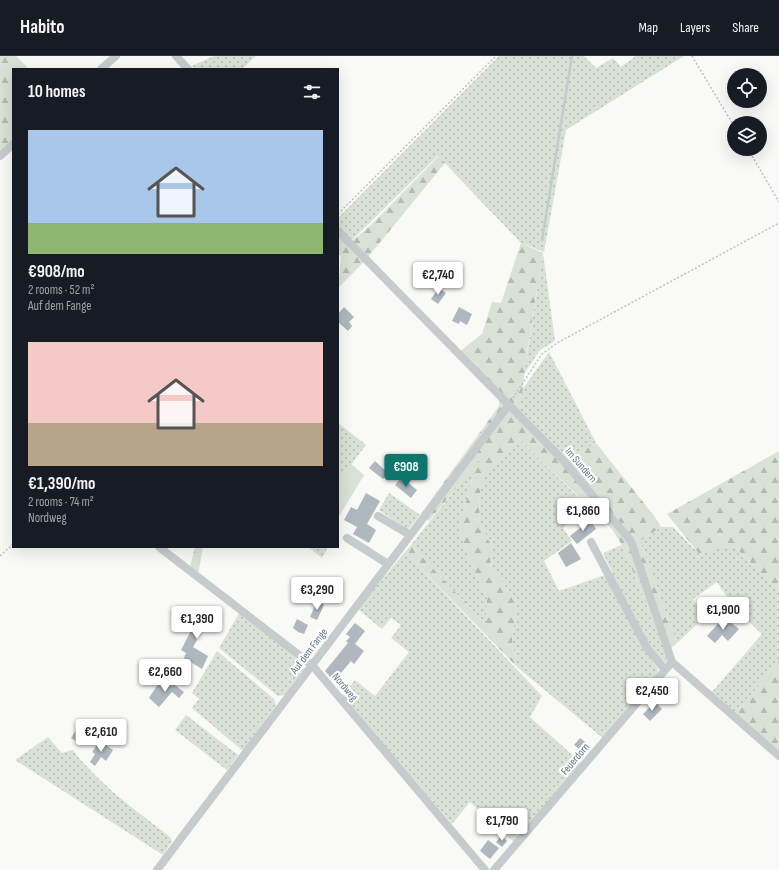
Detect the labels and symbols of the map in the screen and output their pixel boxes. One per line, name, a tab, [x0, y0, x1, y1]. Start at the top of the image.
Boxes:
pin: €2,740	[405, 262, 471, 296]
street label: Im Sundern	[562, 445, 600, 485]
pin: €908	[382, 454, 430, 488]
pin: €1,860	[550, 498, 616, 532]
pin: €3,290	[284, 577, 350, 611]
pin: €1,900	[690, 597, 756, 631]
pin: €1,390	[164, 606, 230, 640]
street label: Auf dem Fange	[287, 626, 330, 677]
pin: €2,660	[132, 659, 198, 693]
street label: Nordweg	[330, 670, 361, 704]
pin: €2,450	[619, 678, 685, 712]
pin: €2,610	[68, 719, 134, 753]
street label: Feuerdorn	[558, 740, 592, 778]
pin: €1,790	[469, 808, 535, 842]

